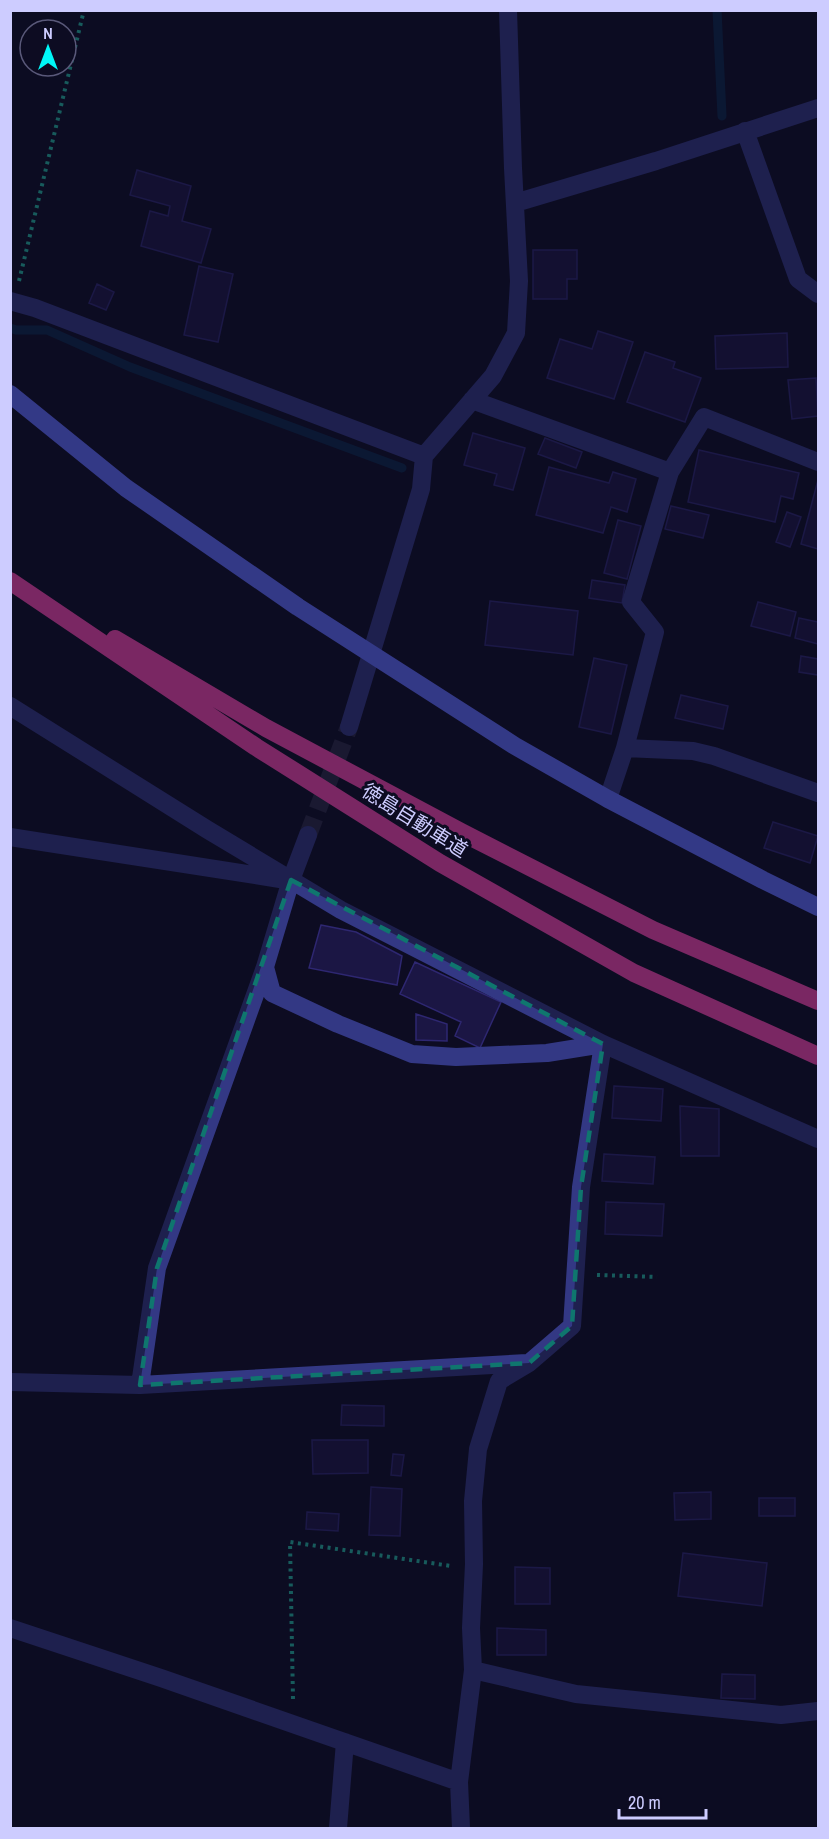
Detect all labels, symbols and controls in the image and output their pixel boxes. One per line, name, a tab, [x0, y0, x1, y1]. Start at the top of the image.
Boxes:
north arrow	[18, 18, 78, 78]
text: N	[43, 22, 53, 44]
street label: 徳島自動車道	[357, 777, 473, 863]
scale bar	[619, 1782, 706, 1820]
text: 20 m	[628, 1790, 661, 1815]

